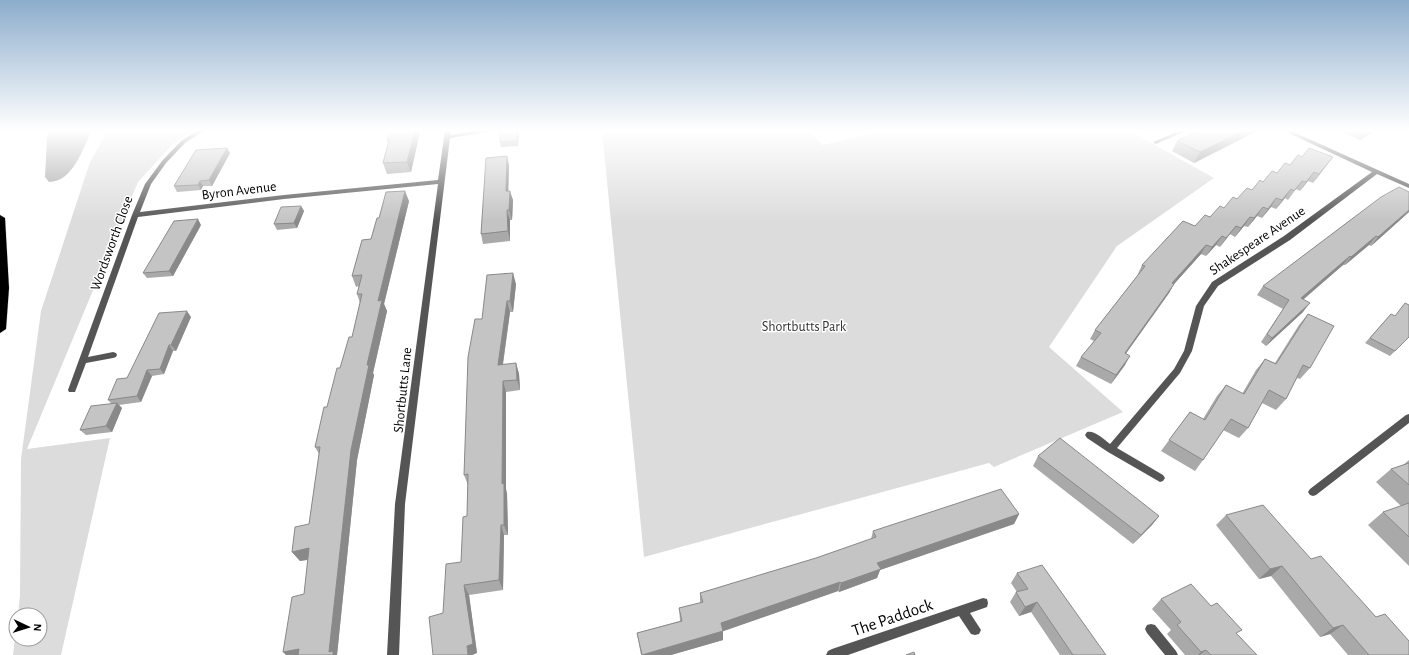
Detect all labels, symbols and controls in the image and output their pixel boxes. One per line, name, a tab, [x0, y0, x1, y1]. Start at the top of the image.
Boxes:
street label: Byron Avenue	[201, 179, 277, 203]
street label: Wordsworth Close	[88, 194, 136, 292]
street label: Shakespeare Avenue	[1207, 204, 1308, 278]
park label: Shortbutts Park	[762, 320, 847, 334]
street label: Shortbutts Lane	[392, 347, 414, 434]
street label: The Paddock	[850, 596, 935, 639]
north arrow	[8, 607, 48, 647]
text: N	[32, 623, 43, 632]

